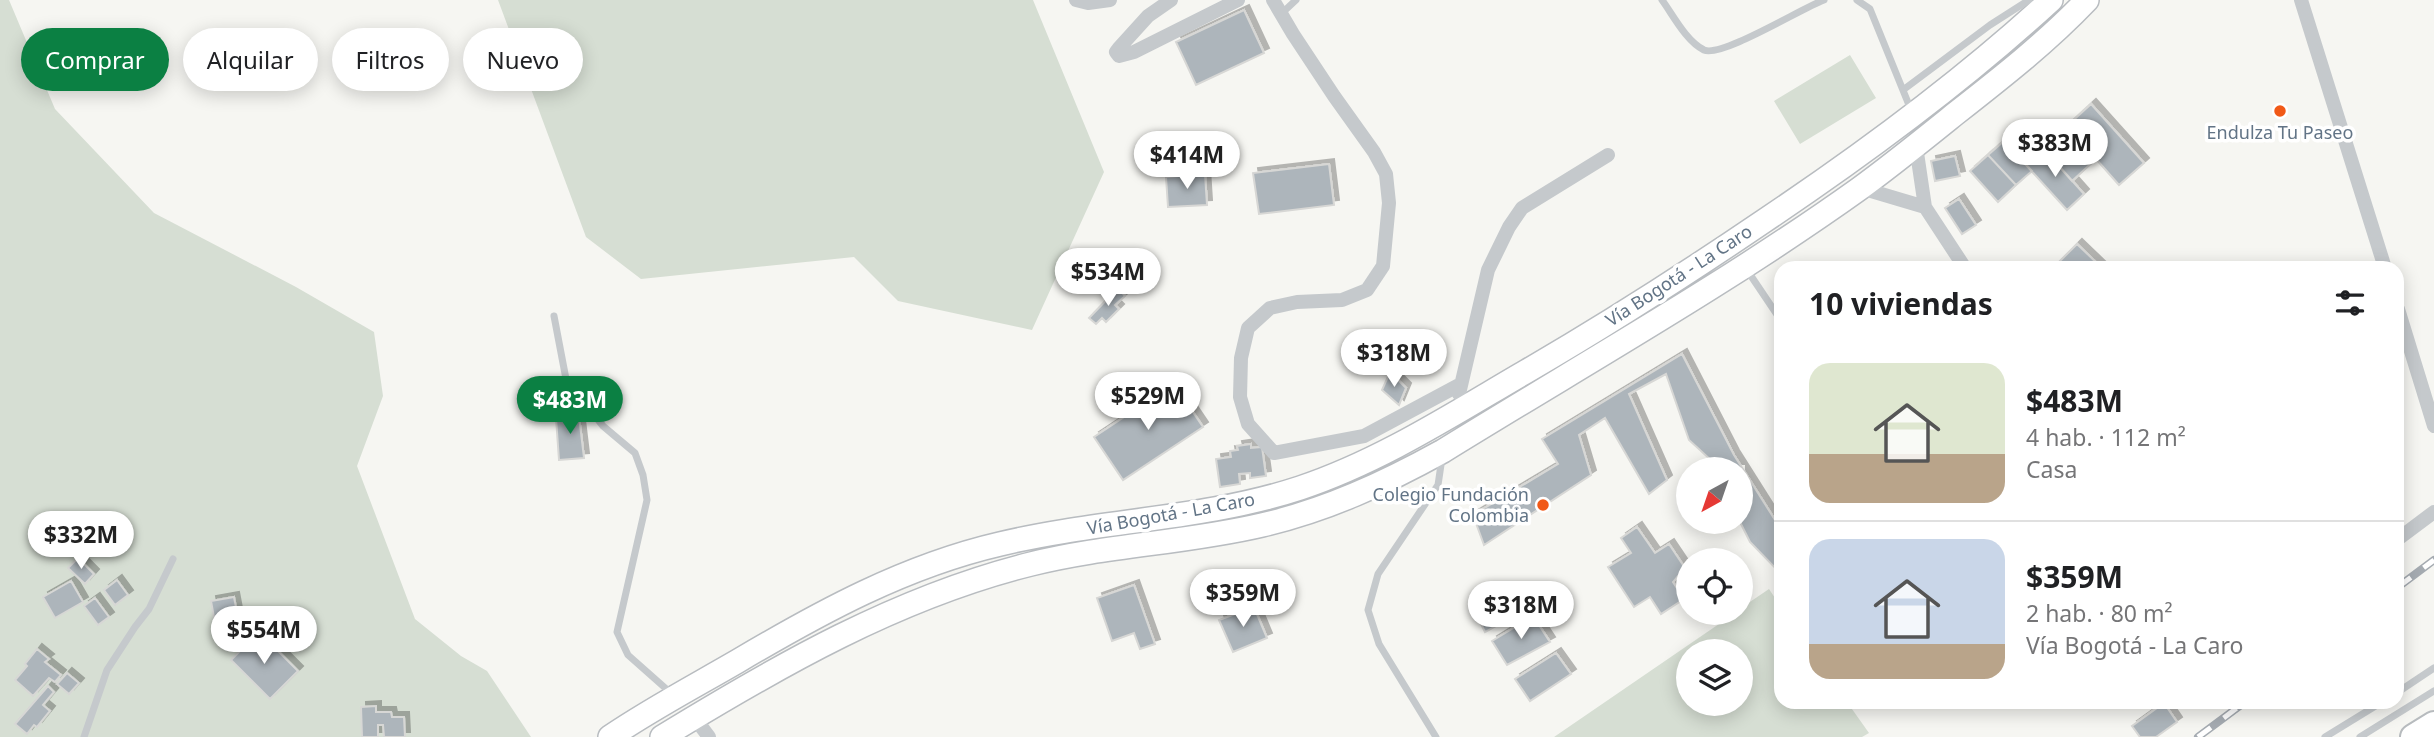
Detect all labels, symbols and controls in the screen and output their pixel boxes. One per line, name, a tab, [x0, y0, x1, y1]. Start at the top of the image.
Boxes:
chip: Comprar	[21, 28, 169, 91]
chip: Alquilar	[183, 28, 318, 91]
chip: Filtros	[332, 28, 449, 91]
chip: Nuevo	[463, 28, 583, 91]
marker: Endulza Tu Paseo	[2272, 103, 2288, 119]
pin: $383M	[2006, 120, 2104, 179]
place label: Endulza Tu Paseo	[2207, 120, 2353, 144]
text: $383M	[2018, 126, 2092, 158]
pin: $414M	[1138, 132, 1236, 191]
text: $414M	[1150, 138, 1224, 170]
street label: Vía Bogotá - La Caro	[1601, 219, 1756, 332]
pin: $534M	[1059, 248, 1157, 308]
text: $534M	[1071, 255, 1145, 287]
text: 10 viviendas	[1809, 283, 1993, 324]
icon: filters	[2331, 284, 2369, 322]
pin: $318M	[1345, 330, 1443, 389]
text: $318M	[1357, 336, 1431, 368]
pin: $529M	[1099, 372, 1197, 432]
pin: $483M	[521, 376, 619, 436]
text: $529M	[1111, 379, 1185, 411]
text: $483M	[2026, 380, 2123, 421]
text: $483M	[533, 383, 607, 415]
icon: home	[1865, 391, 1949, 475]
text: 4 hab. · 112 m²	[2026, 421, 2186, 453]
text: Casa	[2026, 453, 2077, 485]
north arrow	[1676, 457, 1754, 534]
map controls	[1676, 457, 1753, 716]
place label: Colegio Fundación Colombia	[1373, 482, 1529, 527]
street label: Vía Bogotá - La Caro	[1085, 486, 1257, 540]
marker: Colegio Fundación Colombia	[1535, 497, 1551, 513]
pin: $332M	[32, 512, 130, 571]
text: $332M	[44, 518, 118, 550]
button: locate	[1676, 548, 1753, 625]
text: $359M	[2026, 556, 2123, 597]
icon: home	[1865, 567, 1949, 651]
pin: $359M	[1194, 570, 1292, 629]
text: $359M	[1206, 576, 1280, 608]
pin: $318M	[1472, 582, 1570, 641]
text: $318M	[1484, 588, 1558, 620]
text: 2 hab. · 80 m²	[2026, 597, 2173, 629]
pin: $554M	[215, 606, 313, 666]
text: $554M	[227, 613, 301, 645]
text: Vía Bogotá - La Caro	[2026, 629, 2243, 661]
button: layers	[1676, 639, 1753, 716]

